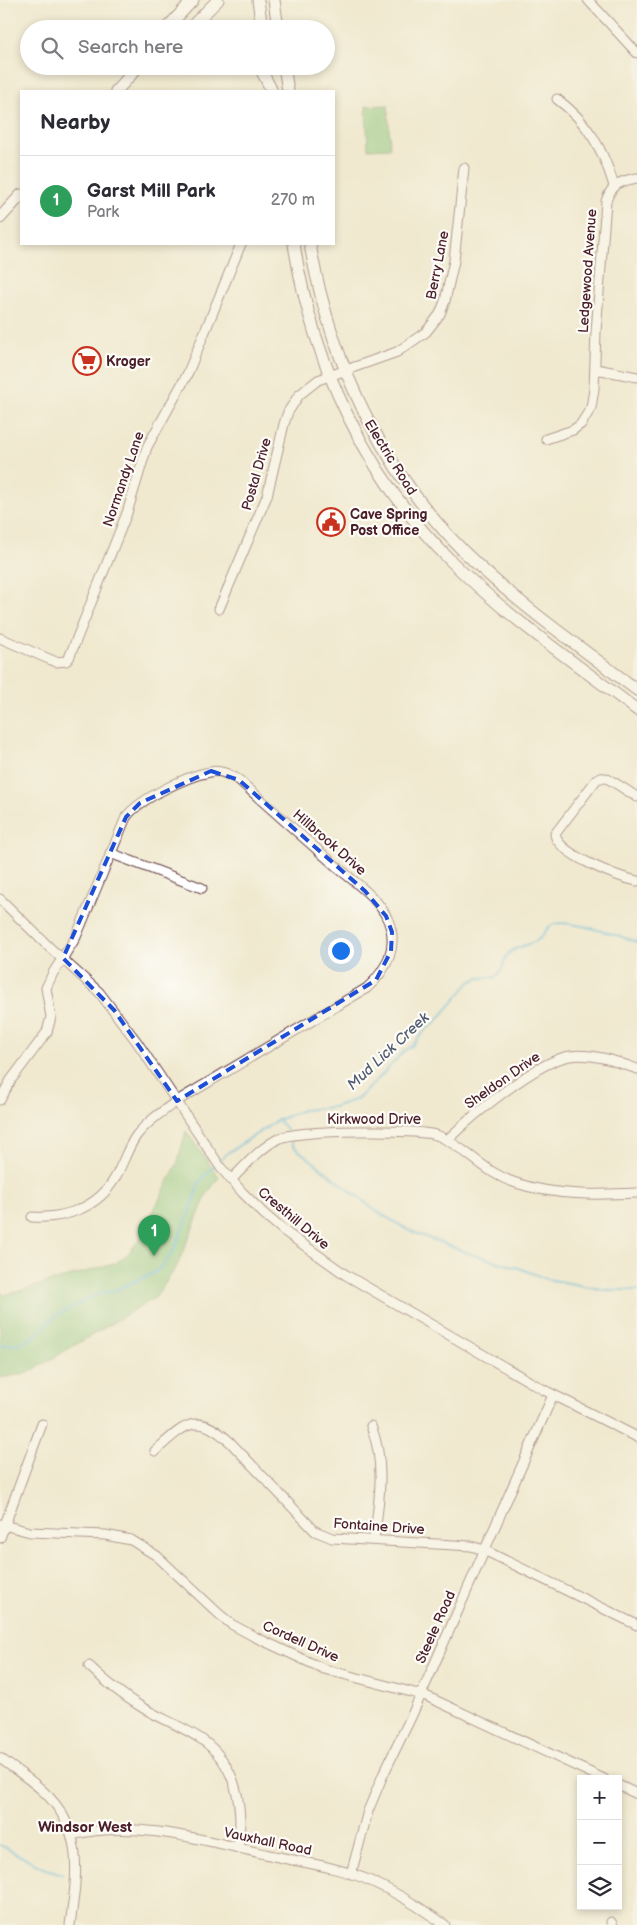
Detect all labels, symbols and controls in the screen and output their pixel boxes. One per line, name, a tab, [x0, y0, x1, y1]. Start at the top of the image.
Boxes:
search box	[20, 20, 335, 75]
icon: search	[38, 34, 66, 62]
text: Search here	[78, 36, 183, 59]
text: Nearby	[40, 110, 110, 135]
text: Garst Mill Park	[87, 180, 215, 203]
text: 1	[53, 191, 59, 210]
text: 270 m	[271, 191, 315, 210]
text: Park	[87, 203, 119, 222]
street label: Ledgewood Avenue	[575, 208, 600, 334]
street label: Berry Lane	[423, 229, 452, 301]
supermarket icon: Kroger	[72, 346, 102, 376]
place label: Kroger	[106, 353, 151, 370]
street label: Electric Road	[361, 416, 420, 498]
street label: Normandy Lane	[99, 429, 148, 529]
street label: Postal Drive	[238, 436, 275, 512]
place label: Cave Spring Post Office	[350, 506, 428, 539]
public building icon: Cave Spring Post Office	[316, 507, 346, 537]
street label: Hillbrook Drive	[289, 806, 370, 879]
your location	[328, 938, 354, 964]
water label: Mud Lick Creek	[343, 1008, 434, 1094]
street label: Sheldon Drive	[461, 1048, 543, 1113]
street label: Kirkwood Drive	[327, 1111, 421, 1128]
street label: Cresthill Drive	[254, 1184, 333, 1253]
pin: 1	[138, 1215, 170, 1256]
street label: Fontaine Drive	[333, 1515, 425, 1538]
street label: Steele Road	[412, 1588, 459, 1666]
street label: Cordell Drive	[260, 1617, 342, 1666]
map controls	[577, 1775, 622, 1910]
button: +	[577, 1775, 622, 1820]
district label: Windsor West	[38, 1818, 132, 1837]
button: −	[577, 1820, 622, 1865]
street label: Vauxhall Road	[222, 1824, 313, 1859]
button: layers	[577, 1865, 622, 1910]

